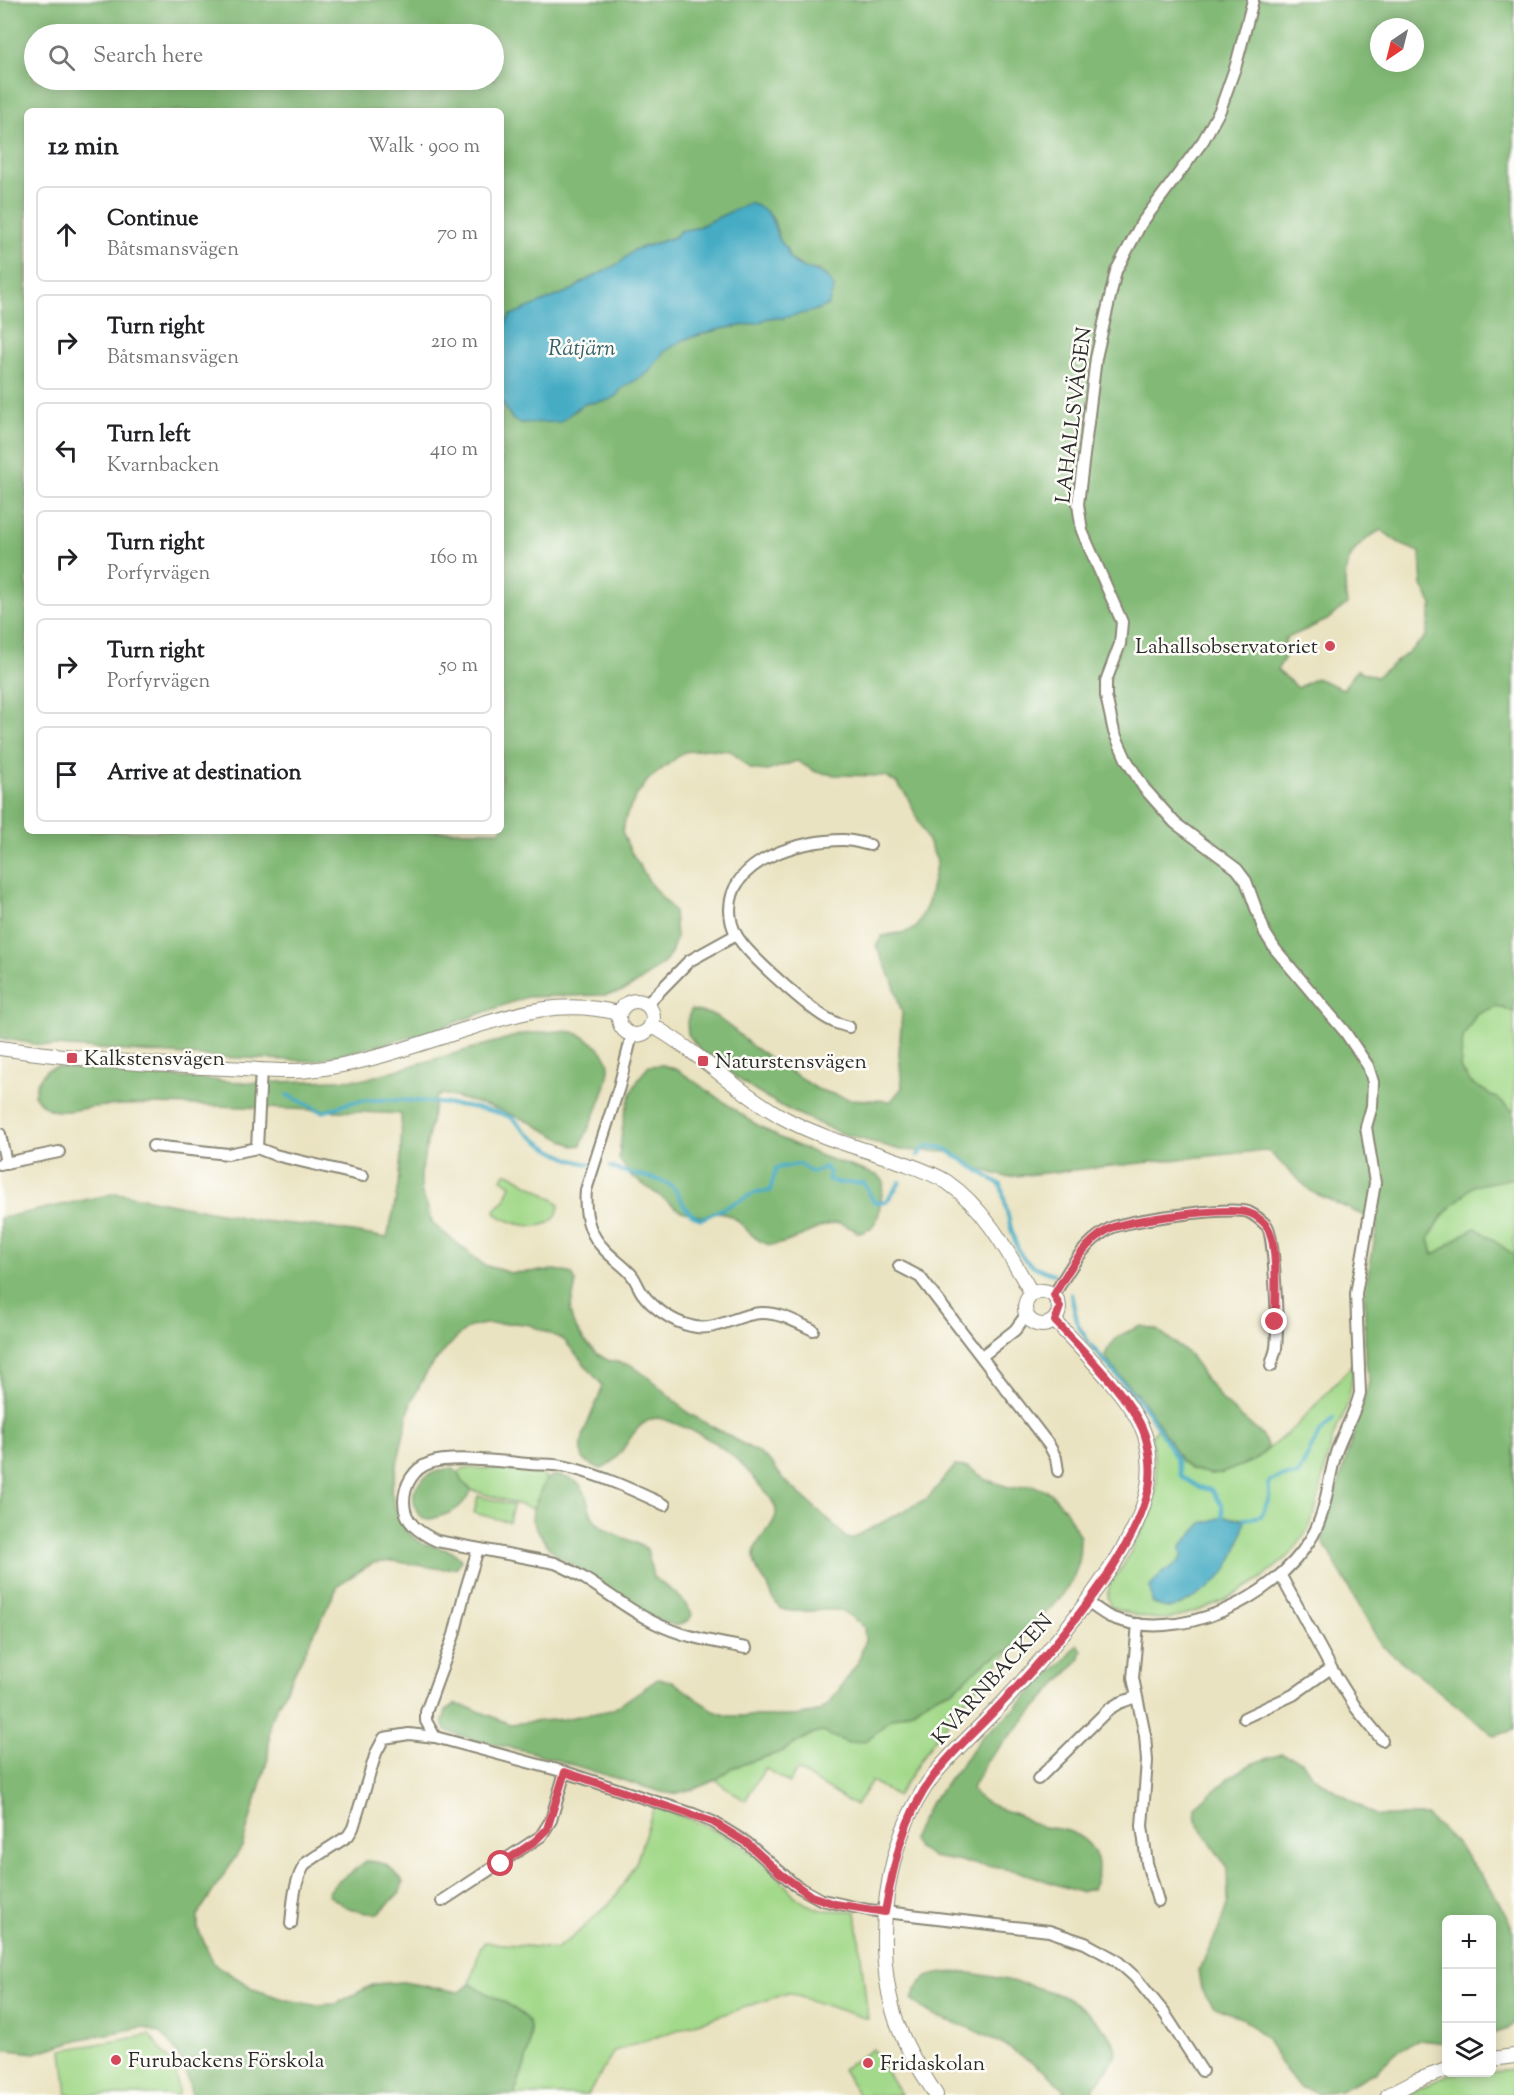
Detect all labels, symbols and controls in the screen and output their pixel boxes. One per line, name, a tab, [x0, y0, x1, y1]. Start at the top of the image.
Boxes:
north arrow	[1370, 18, 1424, 72]
search box	[24, 24, 504, 90]
icon: search	[45, 41, 78, 74]
text: Search here	[93, 41, 203, 73]
text: 12 min	[48, 129, 119, 166]
text: Walk · 900 m	[368, 133, 480, 162]
text: Continue	[107, 204, 198, 236]
icon: ahead	[50, 218, 83, 251]
text: 70 m	[437, 220, 478, 249]
text: Båtsmansvägen	[107, 236, 239, 265]
text: Turn right	[107, 312, 204, 344]
street label: LAHALLSVÄGEN	[1049, 325, 1101, 505]
icon: right	[50, 326, 83, 359]
text: 210 m	[431, 328, 478, 357]
water label: Råtjärn	[548, 334, 616, 366]
text: Båtsmansvägen	[107, 344, 239, 373]
text: Turn left	[107, 420, 190, 452]
icon: left	[50, 434, 83, 467]
text: 410 m	[430, 436, 478, 465]
text: Kvarnbacken	[107, 452, 219, 481]
text: Turn right	[107, 528, 204, 560]
icon: right	[50, 542, 83, 575]
text: 160 m	[430, 544, 478, 573]
text: Porfyrvägen	[107, 560, 210, 589]
place label: Lahallsobservatoriet	[1135, 633, 1318, 663]
text: Turn right	[107, 636, 204, 668]
marker: Lahallsobservatoriet	[1323, 639, 1337, 653]
icon: right	[50, 650, 83, 683]
text: 50 m	[440, 652, 478, 681]
text: Porfyrvägen	[107, 668, 210, 697]
icon: arrive	[50, 758, 83, 791]
text: Arrive at destination	[107, 758, 302, 790]
place label: Kalkstensvägen	[84, 1045, 225, 1075]
place label: Naturstensvägen	[715, 1048, 867, 1078]
marker: Kalkstensvägen	[65, 1051, 79, 1065]
marker: Naturstensvägen	[696, 1054, 710, 1068]
route end	[1261, 1308, 1287, 1334]
street label: KVARNBACKEN	[926, 1608, 1061, 1753]
route start	[487, 1850, 513, 1876]
map controls	[1442, 1915, 1496, 2077]
button: +	[1442, 1915, 1496, 1969]
button: −	[1442, 1969, 1496, 2023]
button: layers	[1442, 2023, 1496, 2077]
place label: Furubackens Förskola	[128, 2047, 325, 2077]
place label: Fridaskolan	[880, 2050, 985, 2080]
marker: Furubackens Förskola	[109, 2053, 123, 2067]
marker: Fridaskolan	[861, 2056, 875, 2070]

